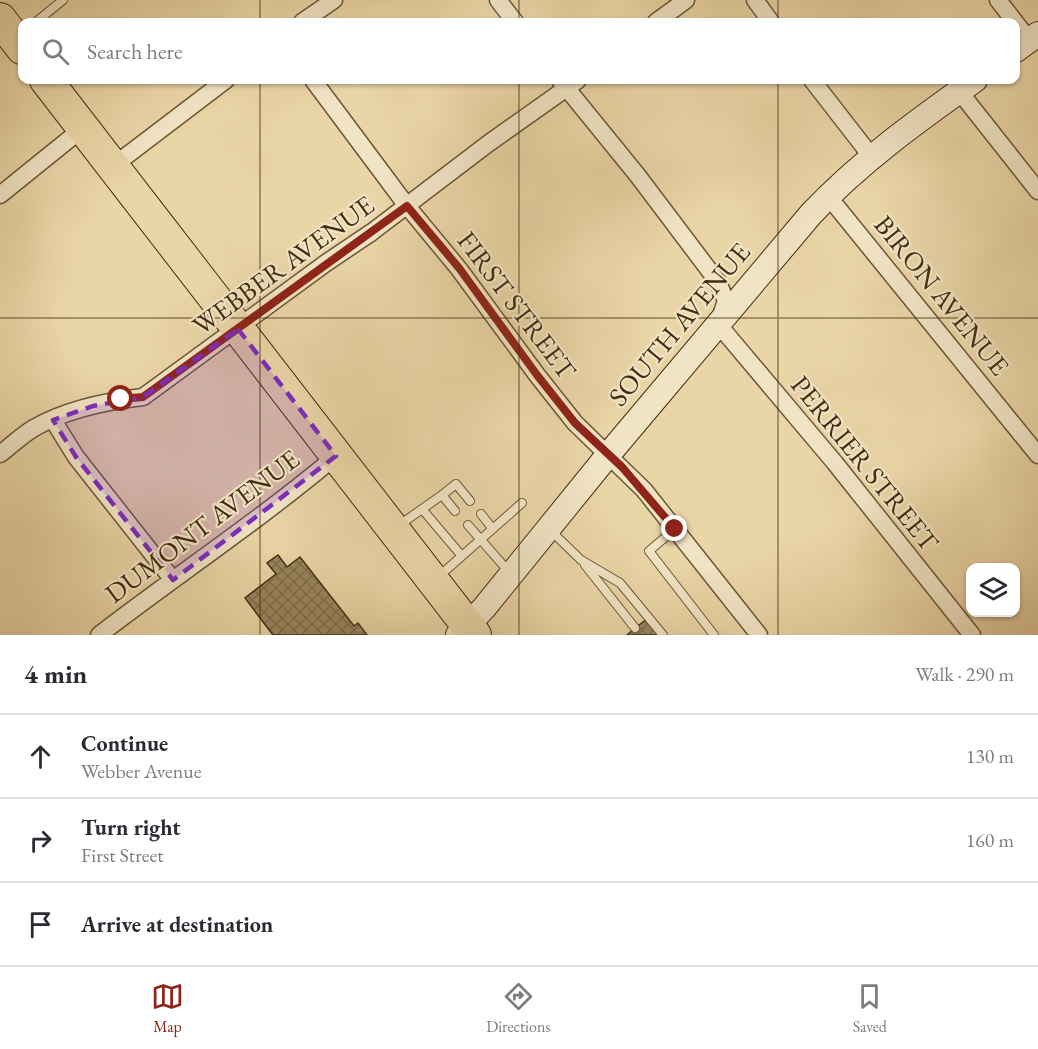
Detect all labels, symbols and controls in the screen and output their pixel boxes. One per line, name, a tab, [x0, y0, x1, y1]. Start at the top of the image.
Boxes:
search box	[18, 18, 1020, 84]
icon: search	[39, 35, 72, 68]
text: Search here	[87, 37, 182, 66]
street label: WEBBER AVENUE	[185, 187, 381, 343]
street label: BIRON AVENUE	[867, 208, 1017, 382]
street label: FIRST STREET	[450, 224, 585, 387]
street label: SOUTH AVENUE	[600, 235, 758, 413]
street label: PERRIER STREET	[783, 368, 947, 559]
route start	[107, 385, 133, 411]
street label: DUMONT AVENUE	[98, 441, 306, 611]
route end	[661, 515, 687, 541]
map controls	[966, 563, 1020, 617]
button: layers	[966, 563, 1020, 617]
text: 4 min	[24, 657, 87, 691]
text: Walk · 290 m	[915, 661, 1014, 687]
text: Continue	[81, 729, 168, 758]
icon: ahead	[24, 740, 57, 773]
text: 130 m	[966, 743, 1014, 769]
text: Webber Avenue	[81, 758, 202, 784]
text: Turn right	[81, 813, 180, 842]
icon: right	[24, 824, 57, 857]
text: 160 m	[966, 827, 1014, 853]
text: First Street	[81, 842, 164, 868]
icon: arrive	[24, 908, 57, 941]
text: Arrive at destination	[81, 910, 273, 939]
tab: Map	[151, 980, 184, 1037]
tab: Directions	[486, 980, 551, 1037]
tab: Saved	[853, 980, 887, 1037]

